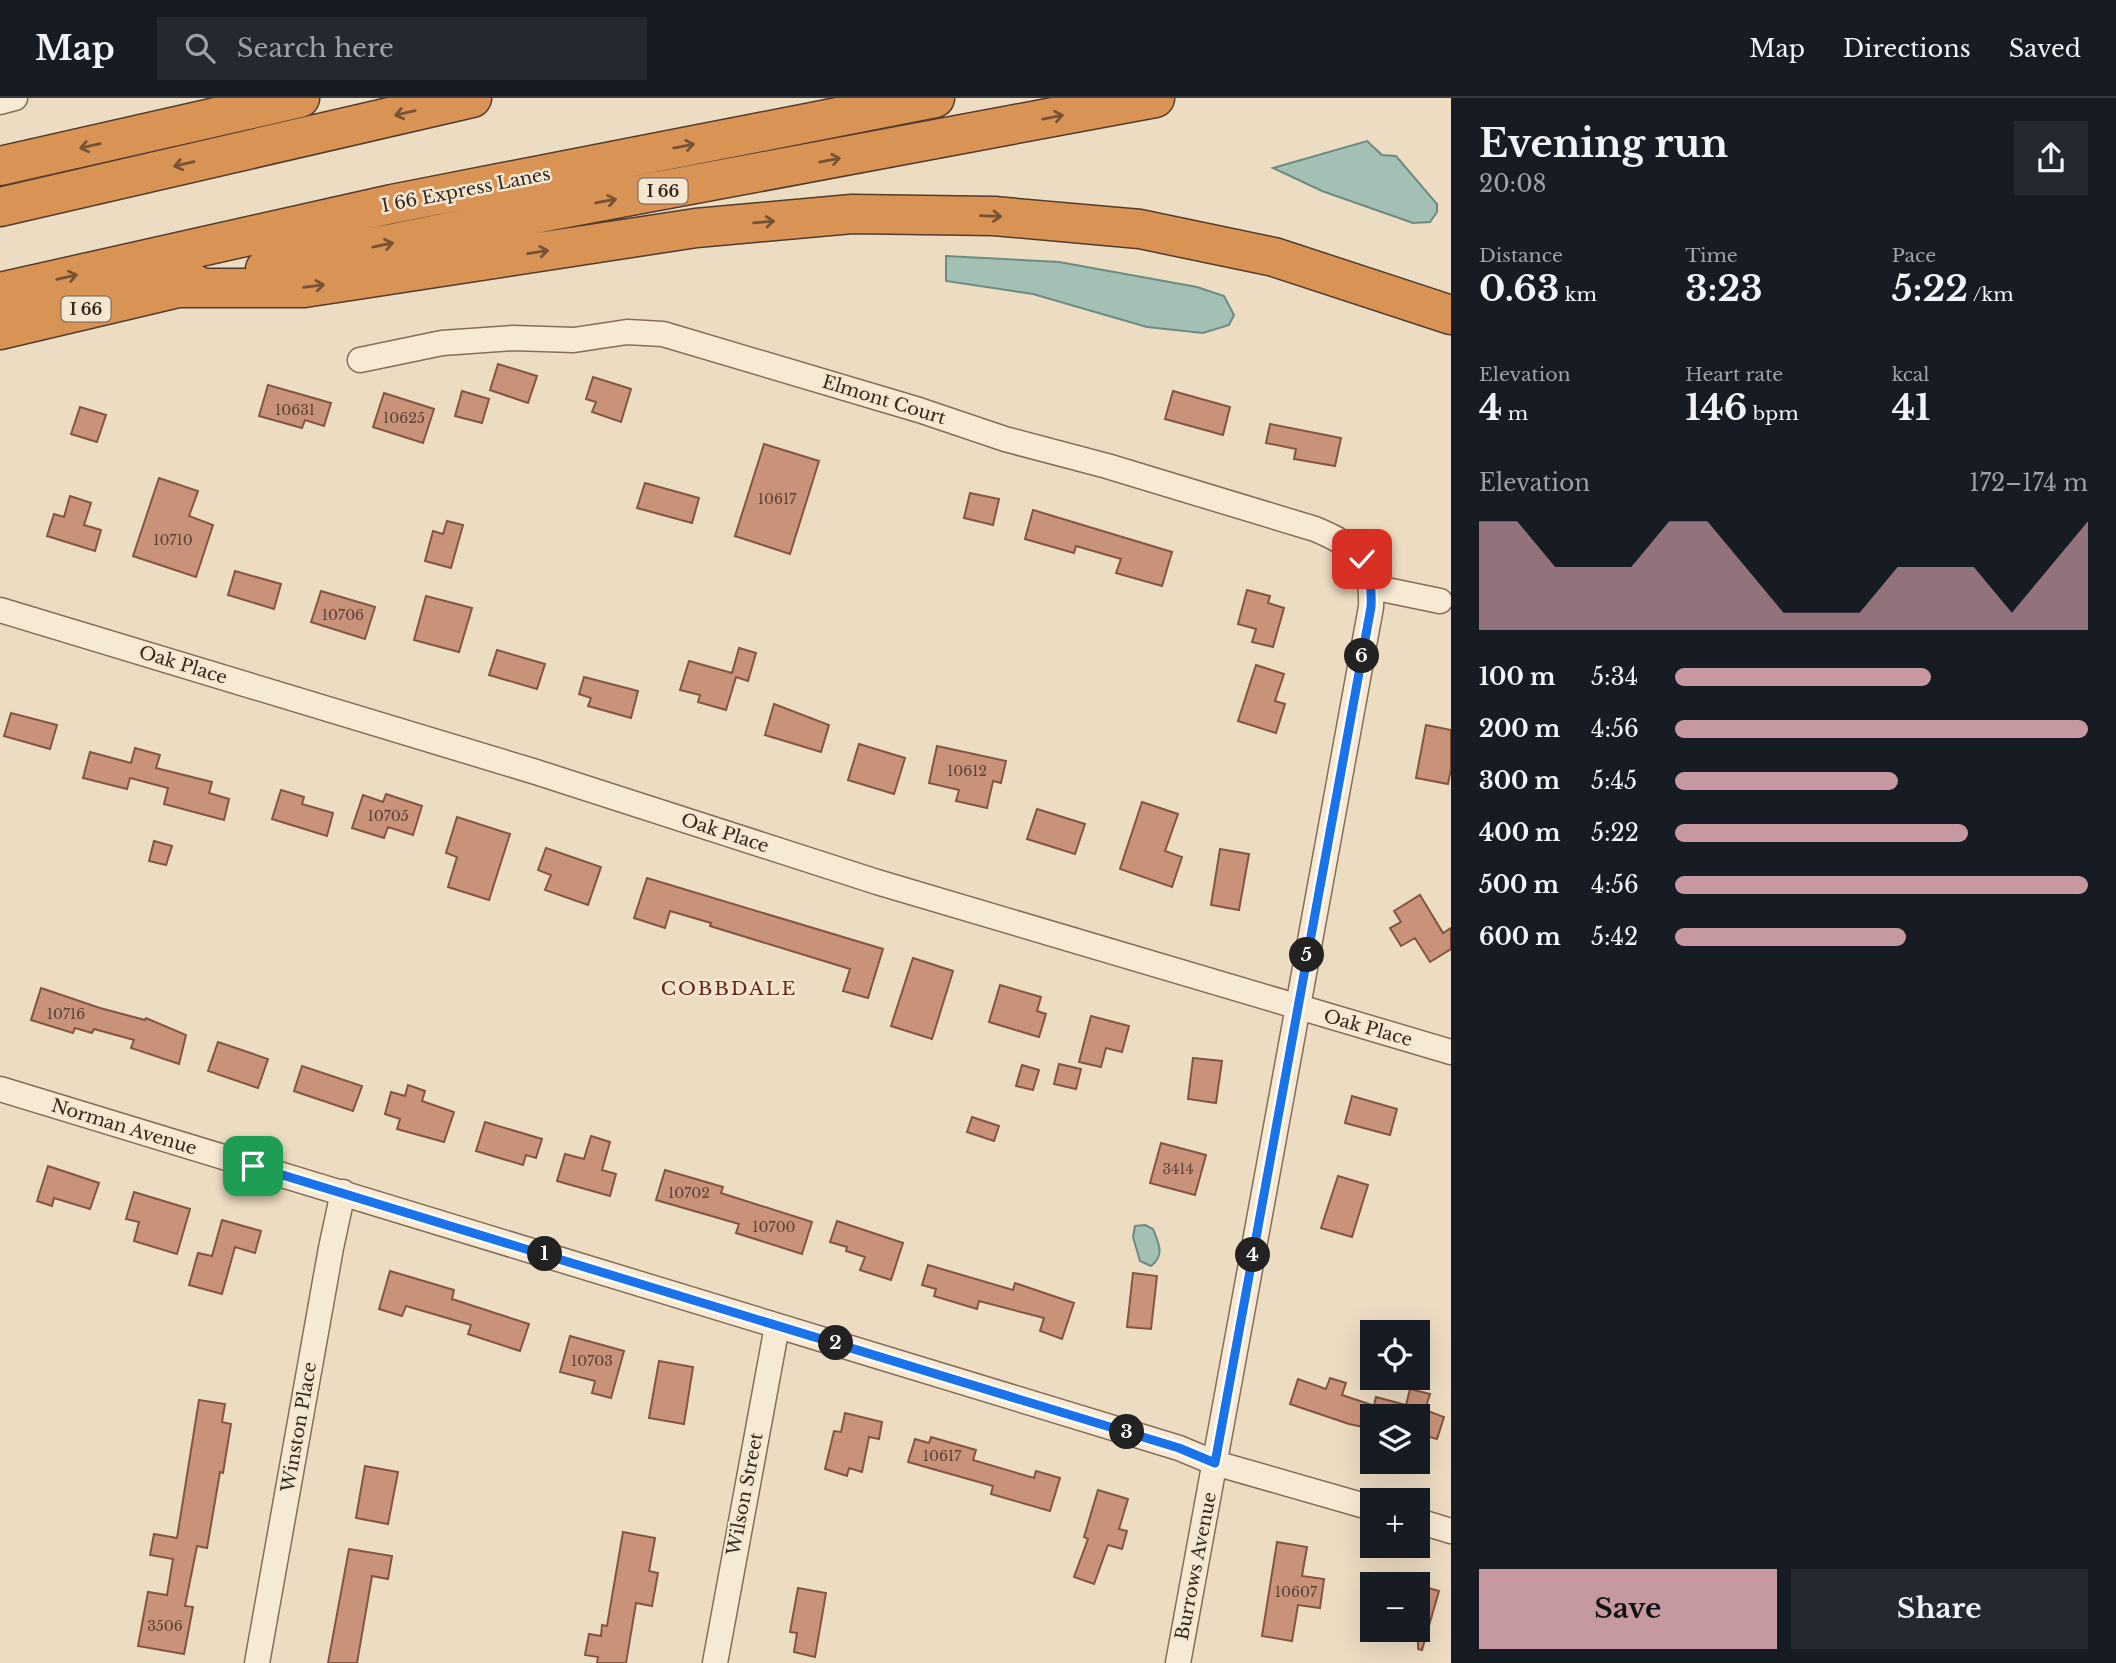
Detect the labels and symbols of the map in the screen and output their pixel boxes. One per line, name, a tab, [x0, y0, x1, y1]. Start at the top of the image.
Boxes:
one-way arrow	[395, 107, 417, 120]
one-way arrow	[1041, 110, 1064, 124]
one-way arrow	[79, 139, 102, 153]
one-way arrow	[672, 139, 695, 153]
one-way arrow	[818, 153, 841, 167]
one-way arrow	[173, 158, 196, 172]
street label: I 66 Express Lanes	[380, 163, 552, 217]
road number: I 66	[638, 178, 688, 204]
one-way arrow	[594, 194, 617, 207]
one-way arrow	[979, 210, 1002, 223]
one-way arrow	[752, 215, 775, 228]
one-way arrow	[371, 238, 394, 252]
one-way arrow	[527, 245, 549, 258]
one-way arrow	[55, 270, 78, 284]
one-way arrow	[302, 280, 324, 293]
road number: I 66	[62, 296, 110, 322]
street label: Elmont Court	[820, 371, 949, 429]
house number: 10631	[275, 401, 315, 419]
house number: 10625	[383, 409, 425, 427]
house number: 10617	[758, 490, 797, 508]
pin	[1332, 529, 1392, 589]
house number: 10710	[153, 531, 193, 549]
house number: 10706	[322, 606, 364, 624]
pin: 6	[1344, 638, 1380, 674]
street label: Oak Place	[136, 641, 230, 689]
house number: 10612	[947, 762, 987, 780]
house number: 10705	[367, 807, 409, 825]
street label: Oak Place	[678, 808, 772, 858]
pin: 5	[1290, 938, 1324, 972]
district label: COBBDALE	[661, 977, 797, 1000]
house number: 10716	[47, 1005, 85, 1023]
street label: Oak Place	[1321, 1005, 1415, 1051]
street label: Norman Avenue	[49, 1094, 199, 1160]
pin	[223, 1136, 283, 1196]
house number: 3414	[1162, 1160, 1194, 1178]
house number: 10702	[668, 1184, 710, 1202]
house number: 10700	[752, 1218, 796, 1236]
pin: 1	[528, 1236, 562, 1272]
pin: 4	[1236, 1238, 1270, 1272]
pin: 2	[818, 1326, 854, 1360]
house number: 10703	[571, 1352, 613, 1370]
street label: Winston Place	[277, 1360, 321, 1495]
pin: 3	[1110, 1414, 1144, 1450]
street label: Wilson Street	[722, 1431, 768, 1558]
house number: 10617	[923, 1447, 962, 1465]
street label: Burrows Avenue	[1171, 1490, 1221, 1642]
house number: 10607	[1275, 1583, 1318, 1601]
house number: 3506	[147, 1617, 183, 1635]

